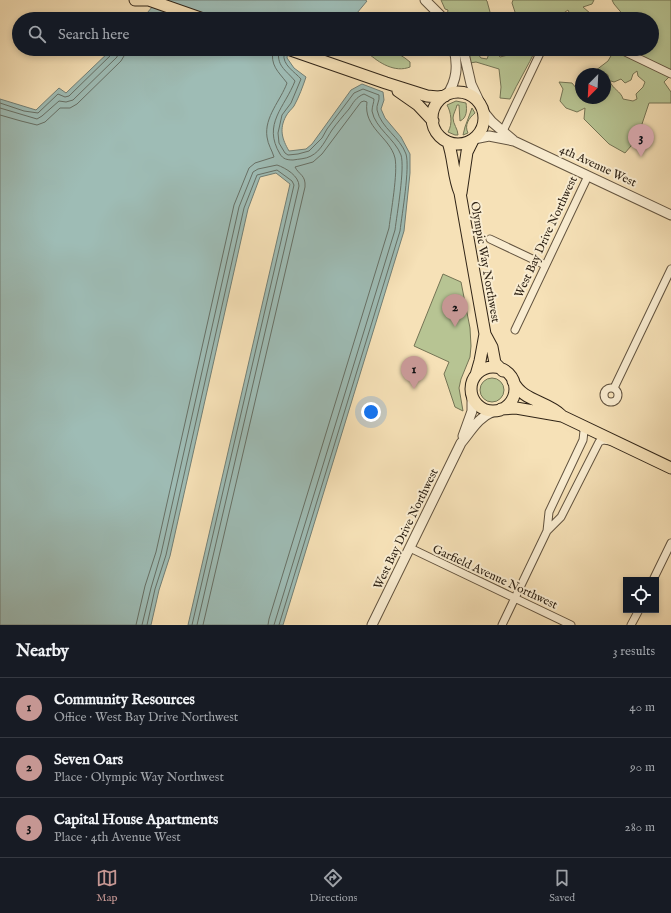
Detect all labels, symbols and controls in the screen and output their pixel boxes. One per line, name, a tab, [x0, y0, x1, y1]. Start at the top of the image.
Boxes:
search box	[12, 12, 659, 56]
icon: search	[26, 23, 48, 45]
text: Search here	[58, 25, 129, 44]
north arrow	[575, 68, 611, 104]
pin: 3	[628, 124, 654, 157]
street label: 4th Avenue West	[557, 142, 639, 190]
street label: West Bay Drive Northwest	[511, 174, 581, 300]
street label: Olympic Way Northwest	[466, 200, 503, 324]
pin: 2	[442, 294, 468, 327]
pin: 1	[401, 356, 427, 389]
your location	[361, 402, 381, 422]
street label: West Bay Drive Northwest	[370, 466, 442, 592]
street label: Garfield Avenue Northwest	[430, 541, 560, 613]
map controls	[623, 577, 659, 613]
button: locate	[623, 577, 659, 613]
text: Nearby	[16, 641, 69, 662]
text: 3 results	[613, 643, 655, 660]
text: Community Resources	[54, 690, 195, 709]
text: 1	[27, 699, 31, 716]
text: 40 m	[629, 699, 655, 716]
text: Office · West Bay Drive Northwest	[54, 709, 238, 726]
text: Seven Oars	[54, 750, 123, 769]
text: 2	[26, 759, 32, 776]
text: 90 m	[630, 759, 655, 776]
text: Place · Olympic Way Northwest	[54, 769, 224, 786]
text: Capital House Apartments	[54, 810, 218, 829]
text: 3	[27, 819, 31, 836]
text: 280 m	[625, 819, 655, 836]
text: Place · 4th Avenue West	[54, 829, 181, 846]
tab: Map	[96, 867, 118, 905]
tab: Directions	[310, 867, 357, 905]
tab: Saved	[549, 867, 575, 905]

